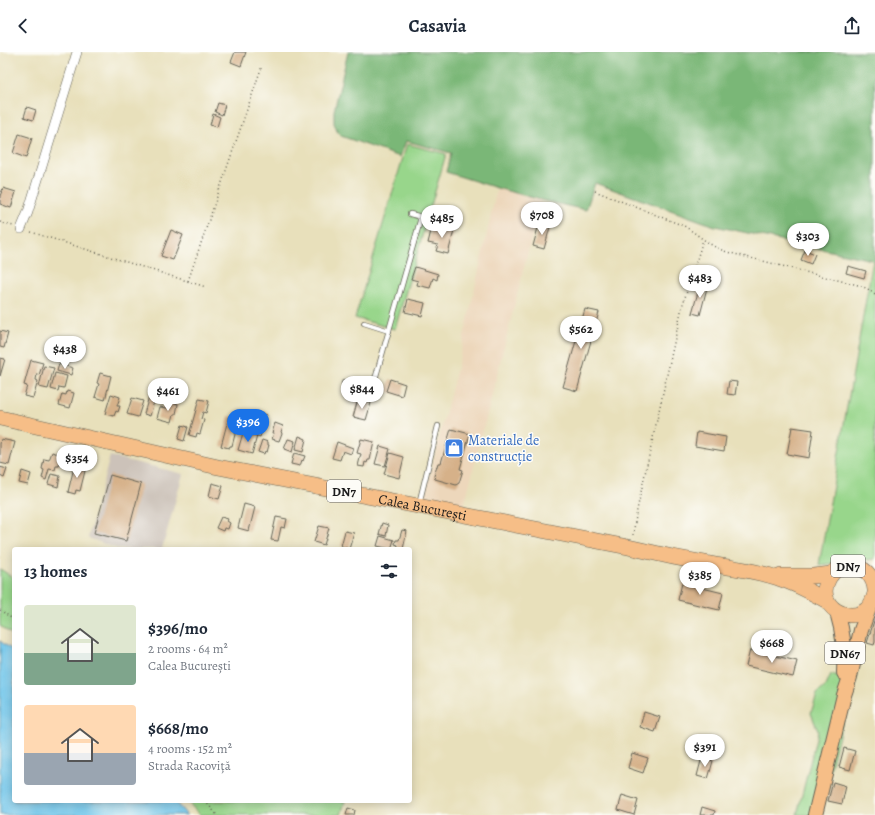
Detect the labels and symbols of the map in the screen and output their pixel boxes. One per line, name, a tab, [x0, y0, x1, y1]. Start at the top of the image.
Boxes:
pin: $708	[518, 202, 566, 236]
pin: $485	[418, 205, 466, 239]
pin: $303	[784, 223, 832, 257]
pin: $483	[676, 265, 724, 299]
pin: $562	[557, 316, 605, 350]
pin: $438	[41, 336, 89, 370]
pin: $844	[338, 376, 386, 410]
pin: $461	[144, 378, 192, 412]
pin: $396	[224, 409, 272, 443]
place label: Materiale de construcție	[468, 431, 539, 466]
shop icon: Materiale de construcție	[443, 437, 465, 459]
pin: $354	[53, 445, 101, 479]
road number: DN7	[327, 480, 361, 502]
street label: Calea București	[377, 490, 468, 525]
road number: DN7	[831, 555, 865, 577]
pin: $385	[676, 562, 724, 596]
pin: $668	[748, 630, 796, 664]
road number: DN67	[825, 642, 865, 664]
pin: $391	[681, 734, 729, 768]

